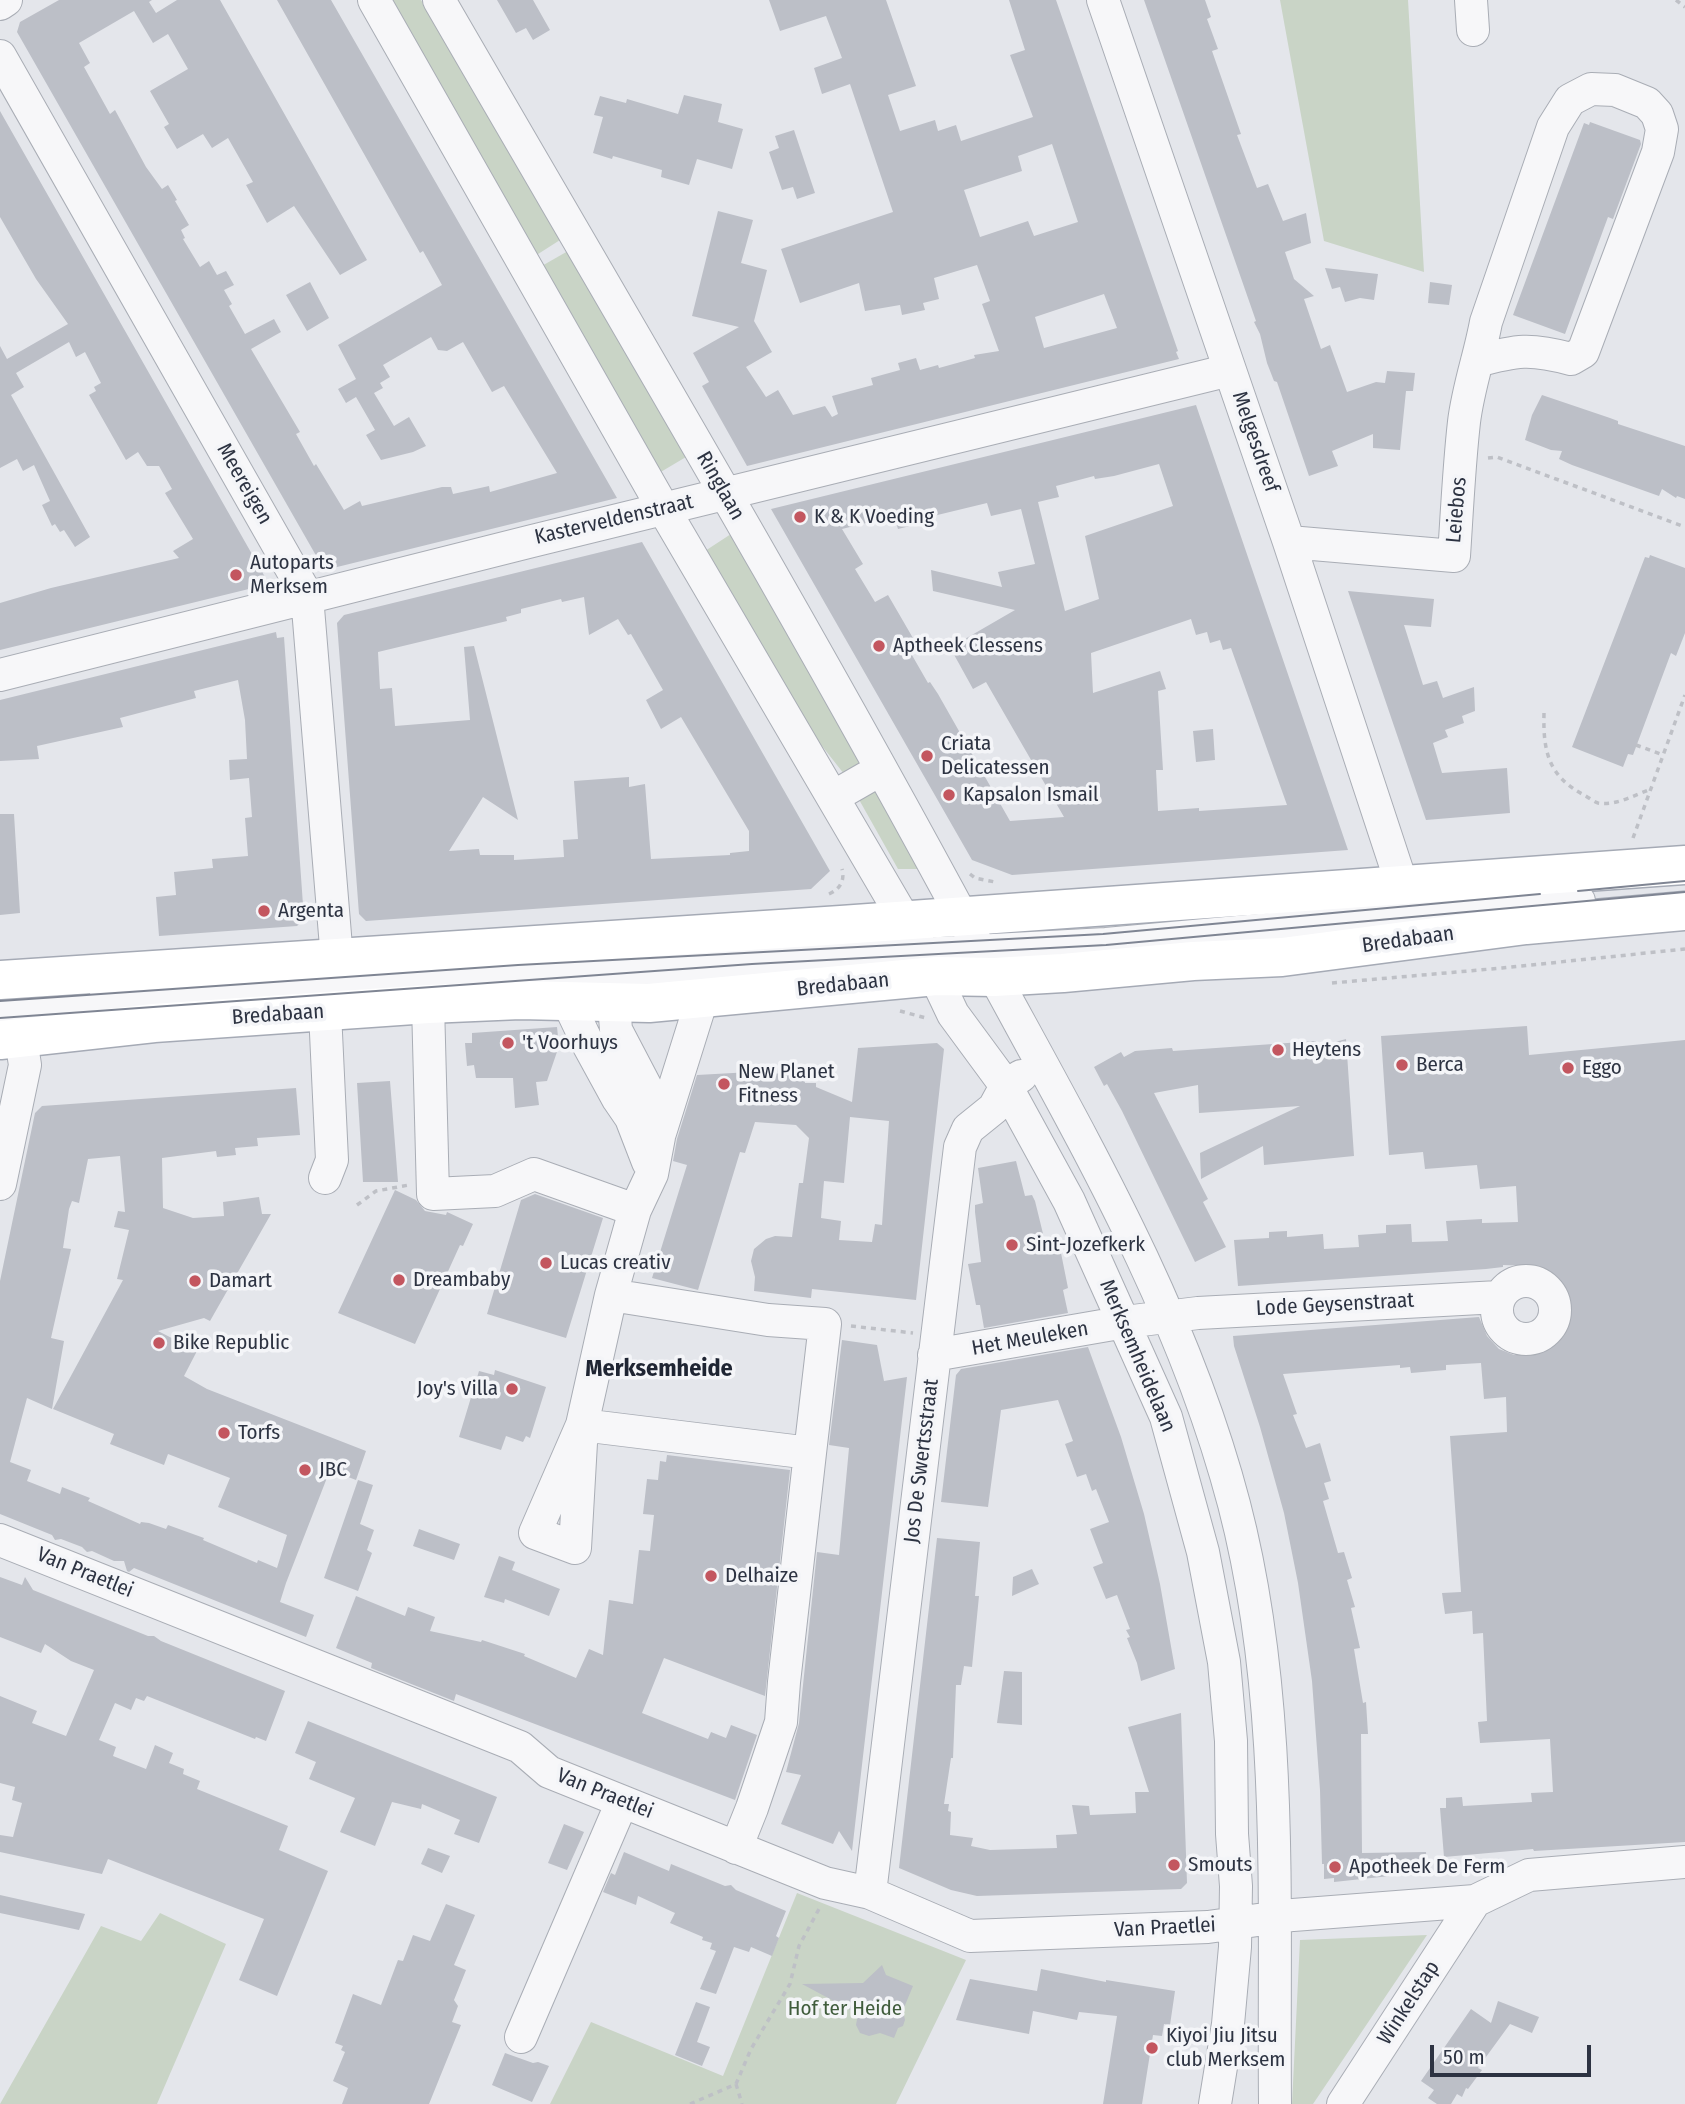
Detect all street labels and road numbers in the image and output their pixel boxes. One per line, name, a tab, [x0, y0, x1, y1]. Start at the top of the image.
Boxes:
street label: Melgesdreef	[1226, 388, 1284, 496]
street label: Meereigen	[211, 439, 277, 529]
street label: Ringlaan	[690, 447, 750, 525]
street label: Leiebos	[1442, 476, 1472, 544]
street label: Kasterveldenstraat	[532, 490, 696, 550]
street label: Bredabaan	[1360, 921, 1456, 959]
street label: Bredabaan	[796, 968, 890, 1002]
street label: Bredabaan	[231, 999, 325, 1031]
street label: Merksemheidelaan	[1094, 1276, 1180, 1436]
street label: Lode Geysenstraat	[1255, 1288, 1415, 1322]
street label: Het Meuleken	[970, 1316, 1090, 1362]
street label: Jos De Swertsstraat	[899, 1377, 945, 1545]
street label: Van Praetlei	[33, 1542, 137, 1604]
street label: Van Praetlei	[553, 1763, 657, 1825]
street label: Van Praetlei	[1114, 1913, 1216, 1943]
street label: Winkelstap	[1373, 1956, 1445, 2050]

